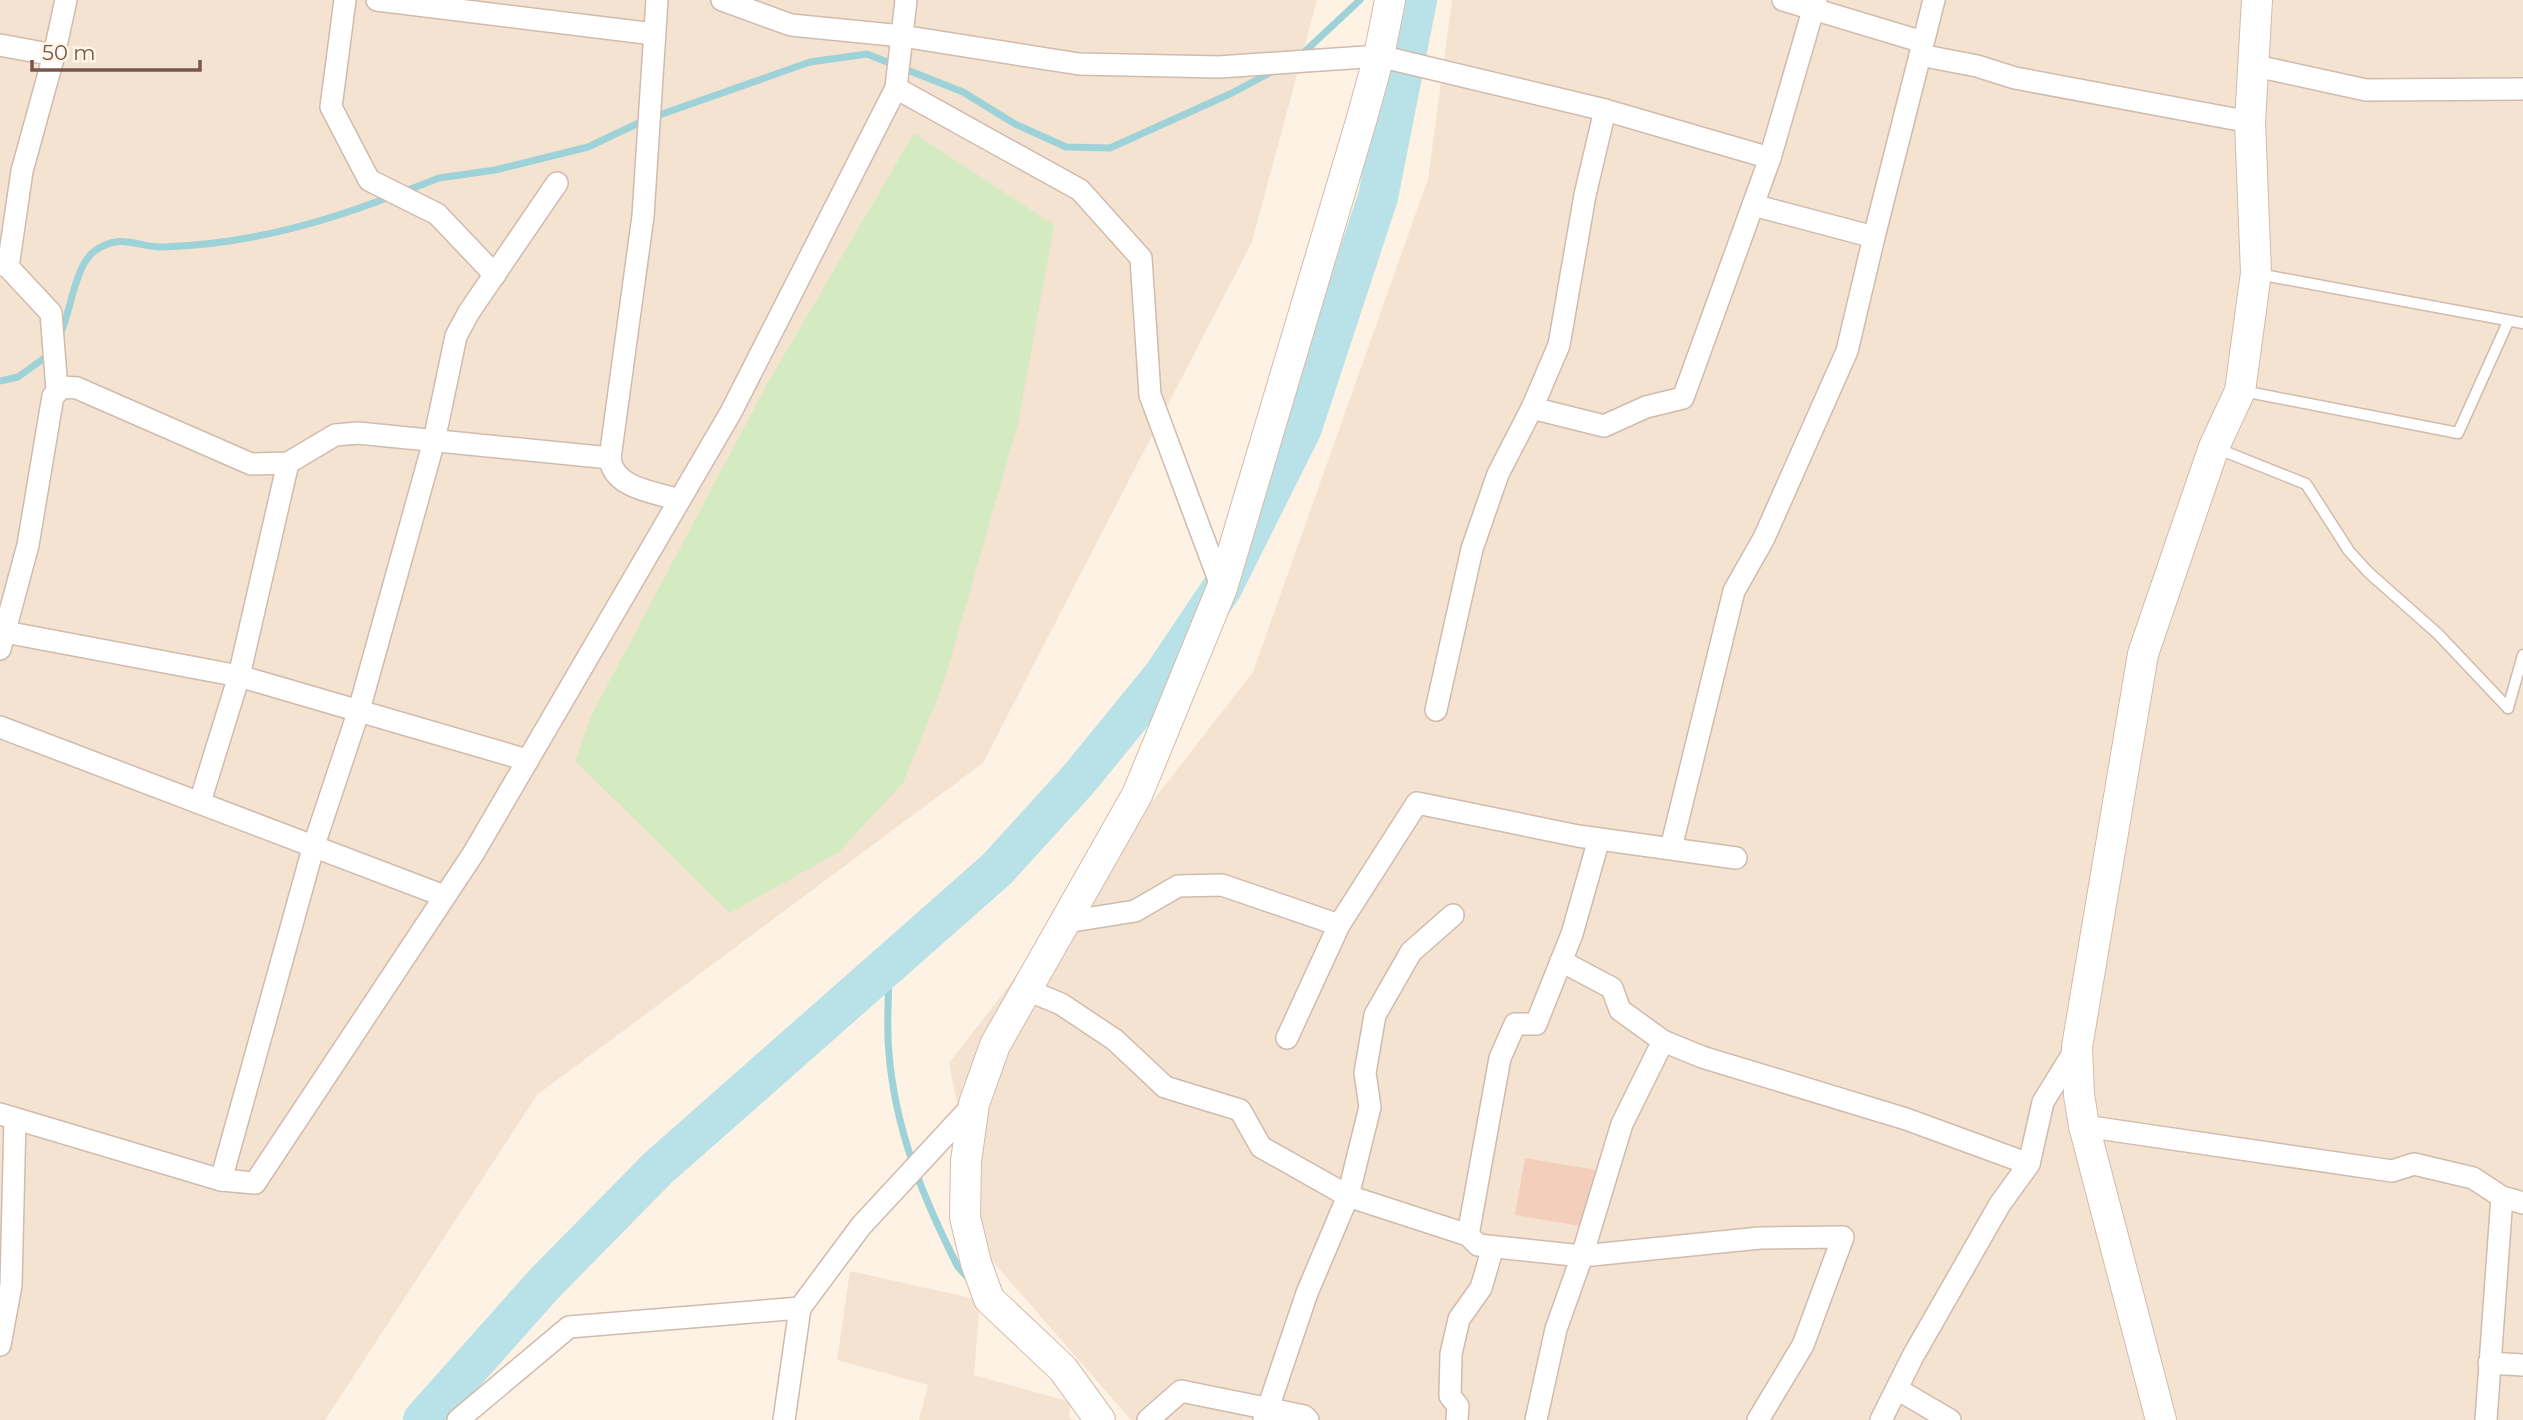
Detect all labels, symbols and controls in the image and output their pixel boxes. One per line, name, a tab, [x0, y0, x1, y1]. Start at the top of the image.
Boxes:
scale bar	[32, 28, 200, 72]
text: 50 m	[42, 40, 96, 65]

